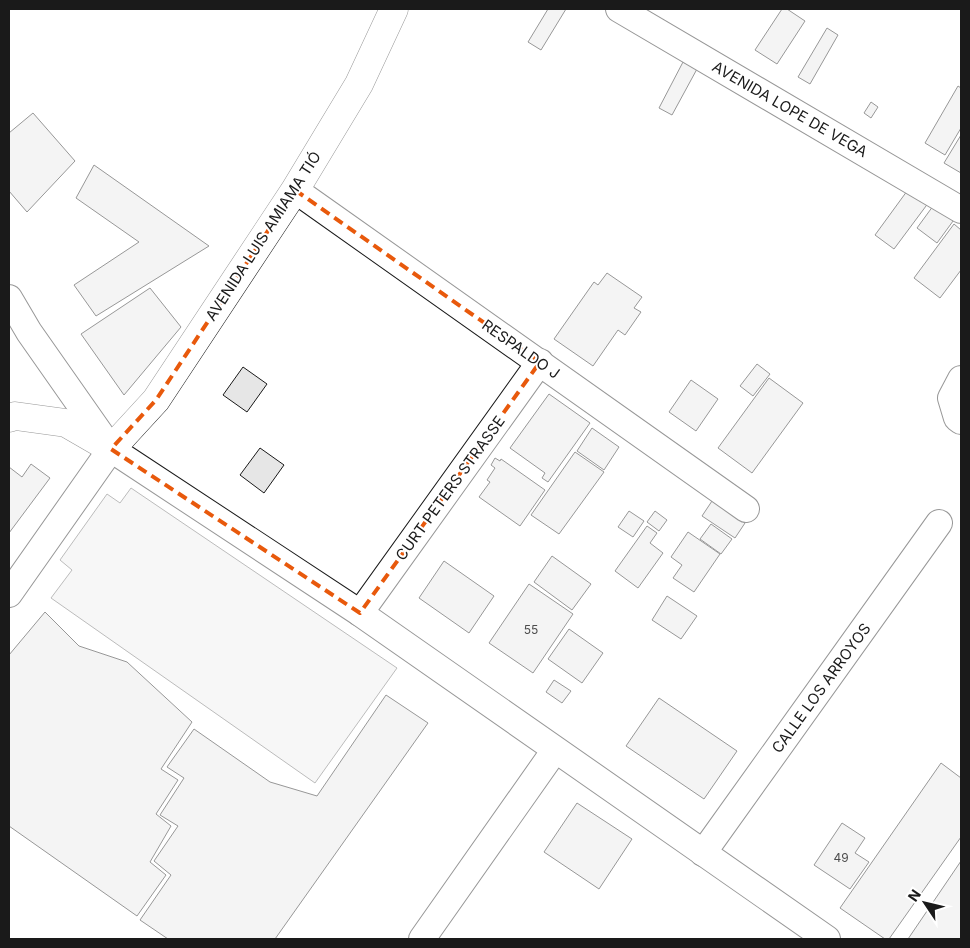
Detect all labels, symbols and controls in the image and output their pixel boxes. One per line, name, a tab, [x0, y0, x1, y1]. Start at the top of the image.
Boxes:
street label: AVENIDA LOPE DE VEGA	[709, 57, 871, 161]
street label: AVENIDA LUIS AMIAMA TIÓ	[201, 148, 325, 324]
street label: RESPALDO J	[478, 315, 564, 383]
street label: CURT PETERS STRASSE	[391, 412, 509, 564]
street label: CALLE LOS ARROYOS	[767, 619, 875, 757]
house number: 55	[524, 622, 538, 637]
house number: 49	[833, 850, 849, 865]
north arrow	[900, 878, 950, 928]
text: N	[904, 886, 924, 905]

